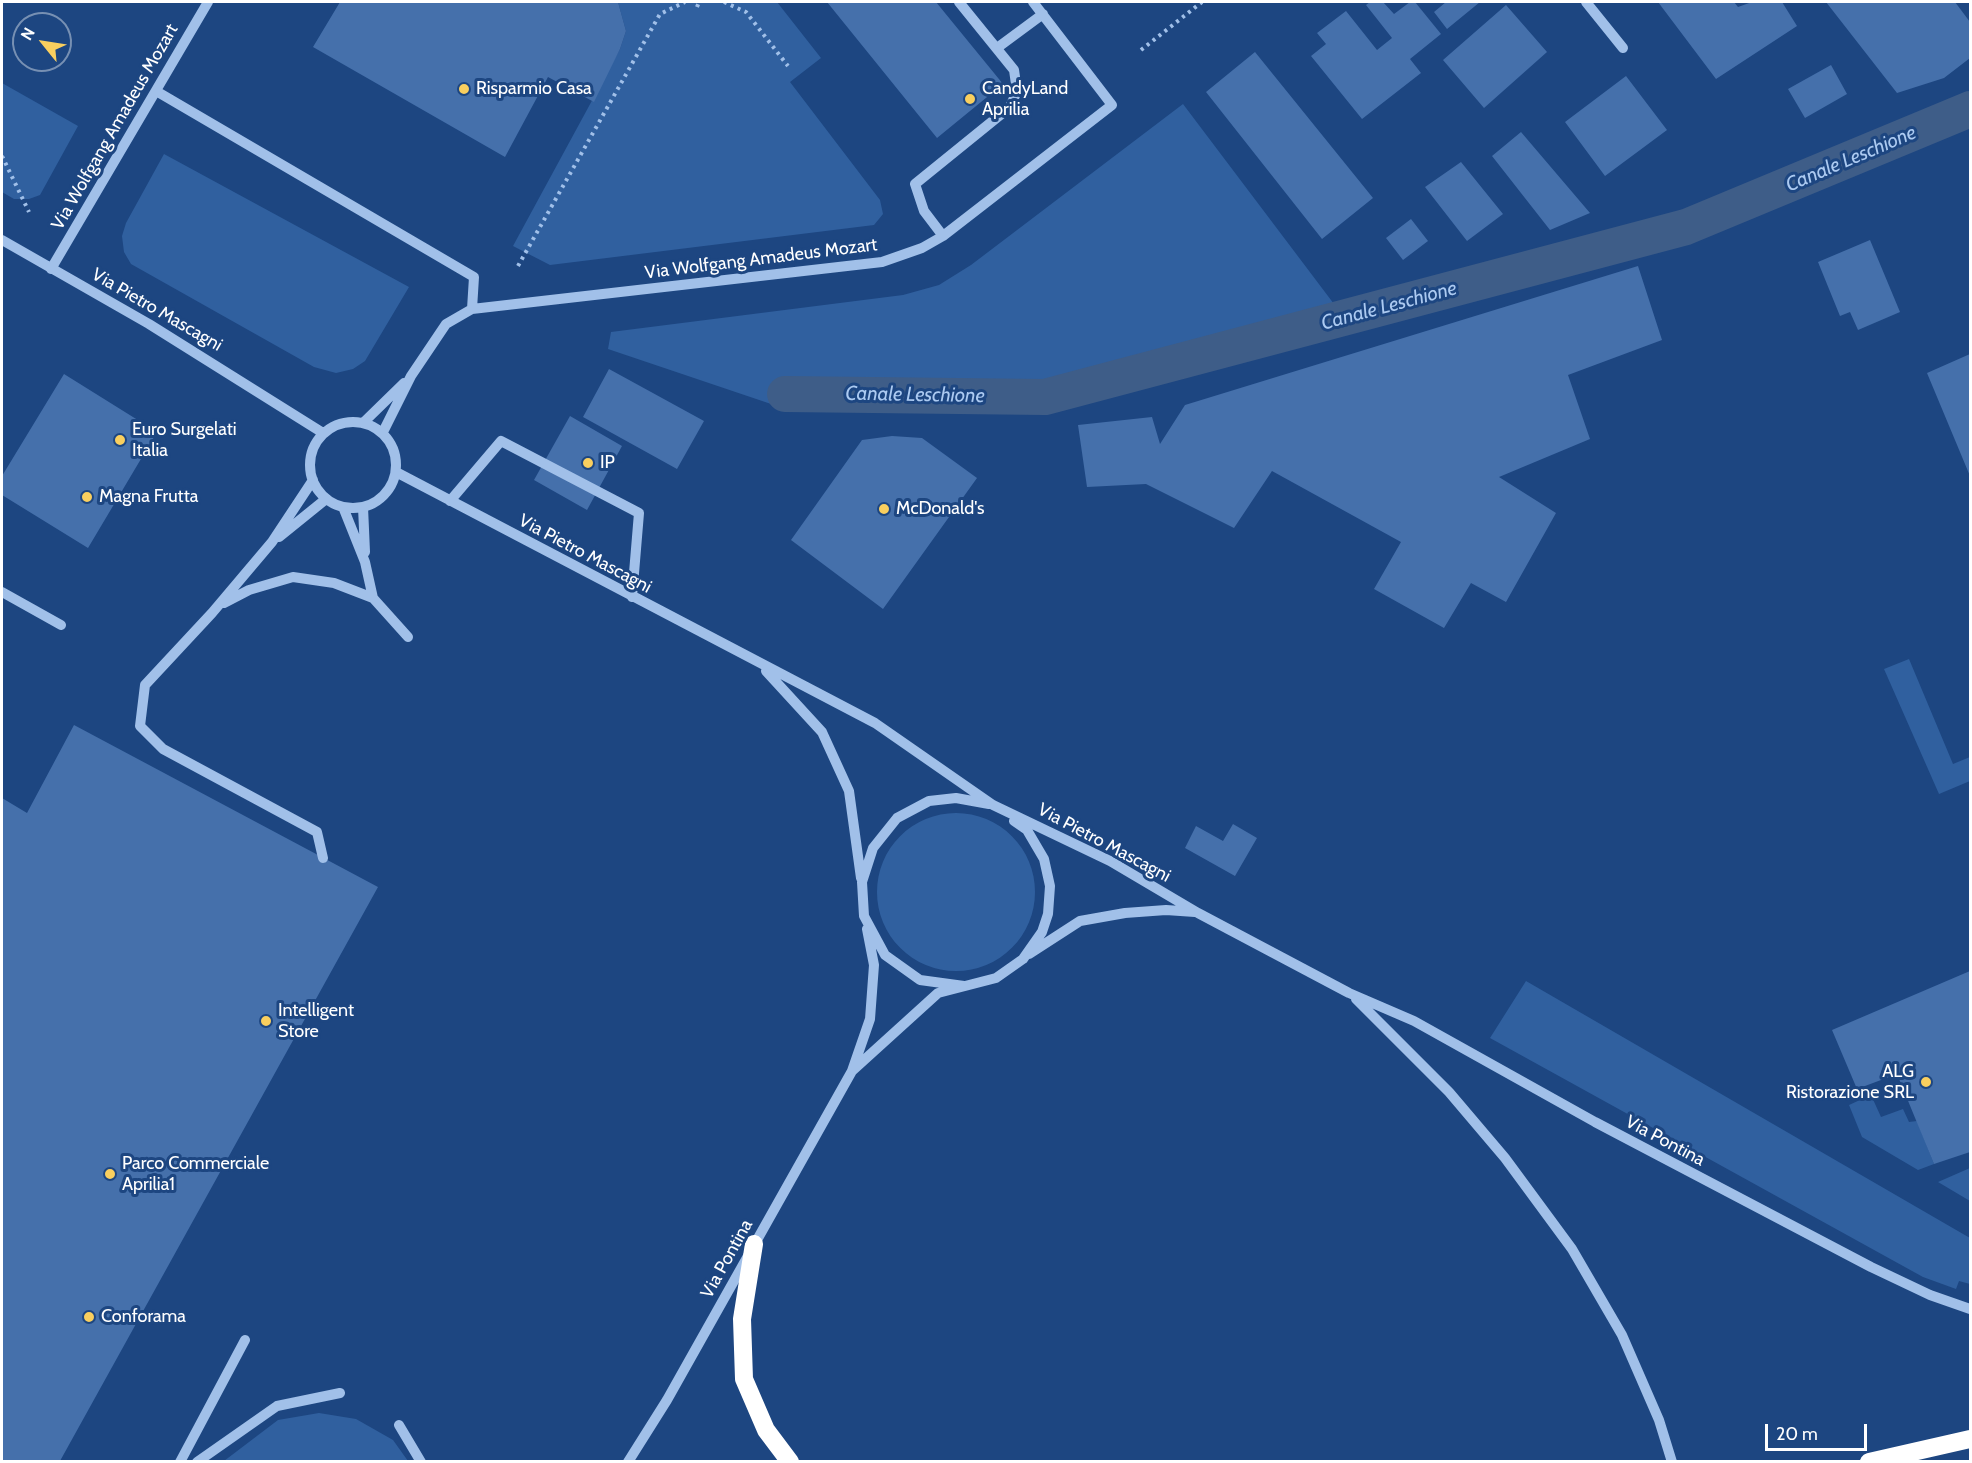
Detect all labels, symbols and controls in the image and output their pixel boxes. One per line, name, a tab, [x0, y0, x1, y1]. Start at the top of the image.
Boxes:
north arrow	[12, 12, 72, 72]
street label: Via Wolfgang Amadeus Mozart	[47, 20, 183, 234]
text: N	[17, 24, 39, 43]
place label: Risparmio Casa	[476, 78, 592, 100]
place label: CandyLand Aprilia	[982, 78, 1068, 121]
marker: Risparmio Casa	[457, 82, 471, 96]
marker: CandyLand Aprilia	[963, 92, 977, 106]
water label: Canale Leschione	[1782, 121, 1920, 197]
street label: Via Wolfgang Amadeus Mozart	[644, 234, 878, 284]
street label: Via Pietro Mascagni	[88, 264, 226, 356]
water label: Canale Leschione	[1319, 276, 1459, 336]
water label: Canale Leschione	[845, 382, 985, 408]
place label: Euro Surgelati Italia	[132, 419, 237, 462]
marker: Euro Surgelati Italia	[113, 433, 127, 447]
place label: IP	[600, 452, 615, 474]
marker: IP	[581, 456, 595, 470]
place label: Magna Frutta	[99, 486, 198, 508]
marker: Magna Frutta	[80, 490, 94, 504]
place label: McDonald's	[896, 498, 984, 520]
marker: McDonald's	[877, 502, 891, 516]
street label: Via Pietro Mascagni	[515, 510, 655, 598]
street label: Via Pietro Mascagni	[1034, 799, 1174, 887]
place label: Intelligent Store	[278, 1000, 354, 1042]
marker: Intelligent Store	[259, 1014, 273, 1028]
place label: ALG Ristorazione SRL	[1786, 1061, 1914, 1104]
marker: ALG Ristorazione SRL	[1919, 1075, 1933, 1089]
street label: Via Pontina	[1622, 1111, 1708, 1171]
place label: Parco Commerciale Aprilia1	[122, 1153, 269, 1196]
marker: Parco Commerciale Aprilia1	[103, 1167, 117, 1181]
street label: Via Pontina	[697, 1216, 757, 1302]
place label: Conforama	[101, 1306, 186, 1328]
marker: Conforama	[82, 1310, 96, 1324]
scale bar	[1768, 1412, 1870, 1450]
text: 20 m	[1776, 1423, 1818, 1445]

